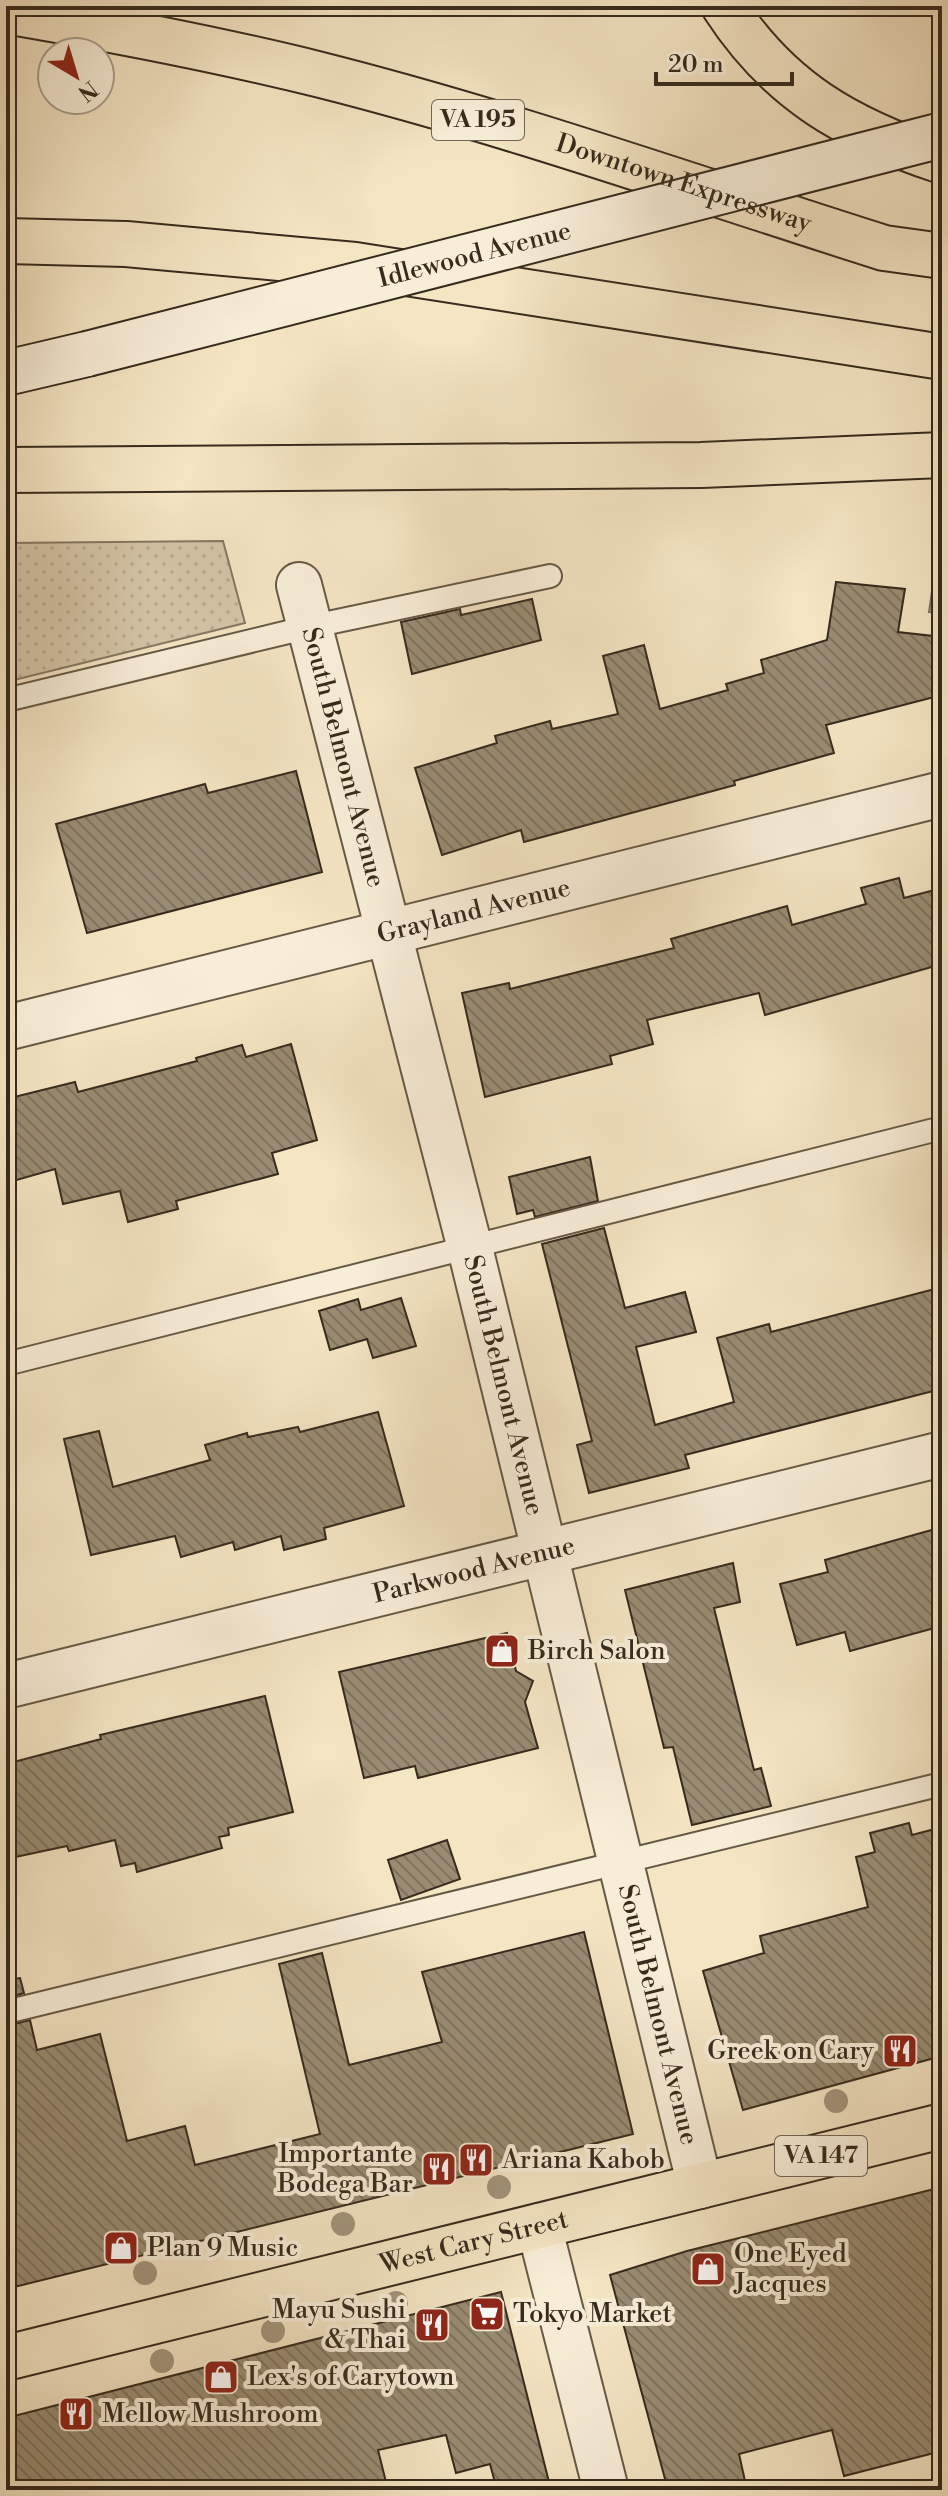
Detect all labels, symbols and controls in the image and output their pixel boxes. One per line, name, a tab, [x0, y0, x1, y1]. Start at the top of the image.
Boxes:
north arrow	[36, 36, 116, 116]
scale bar	[656, 36, 792, 86]
text: 20 m	[668, 50, 724, 80]
text: N	[72, 75, 103, 107]
road number: VA 195	[432, 100, 524, 140]
street label: Downtown Expressway	[552, 127, 816, 240]
street label: Idlewood Avenue	[374, 215, 574, 295]
street label: South Belmont Avenue	[295, 624, 392, 891]
street label: Grayland Avenue	[374, 872, 574, 951]
street label: South Belmont Avenue	[456, 1252, 551, 1519]
street label: Parkwood Avenue	[370, 1530, 578, 1610]
shop icon: Birch Salon	[483, 1632, 521, 1670]
place label: Birch Salon	[527, 1635, 665, 1667]
street label: South Belmont Avenue	[611, 1881, 705, 2148]
restaurant icon: Greek on Cary	[881, 2032, 919, 2070]
place label: Greek on Cary	[707, 2035, 874, 2067]
road number: VA 147	[775, 2136, 867, 2176]
place label: Importante Bodega Bar	[277, 2138, 413, 2200]
restaurant icon: Ariana Kabob	[457, 2141, 495, 2179]
place label: Ariana Kabob	[501, 2144, 665, 2176]
restaurant icon: Importante Bodega Bar	[420, 2150, 458, 2188]
street label: West Cary Street	[375, 2203, 571, 2281]
shop icon: Plan 9 Music	[102, 2229, 140, 2267]
place label: Plan 9 Music	[147, 2232, 299, 2264]
place label: One Eyed Jacques	[733, 2238, 847, 2300]
shop icon: One Eyed Jacques	[689, 2250, 727, 2288]
place label: Mayu Sushi & Thai	[272, 2294, 406, 2356]
supermarket icon: Tokyo Market	[468, 2295, 506, 2333]
place label: Tokyo Market	[513, 2298, 672, 2330]
restaurant icon: Mayu Sushi & Thai	[413, 2306, 451, 2344]
shop icon: Lex's of Carytown	[202, 2358, 240, 2396]
place label: Lex's of Carytown	[247, 2361, 454, 2393]
restaurant icon: Mellow Mushroom	[57, 2395, 95, 2433]
place label: Mellow Mushroom	[102, 2398, 319, 2430]

